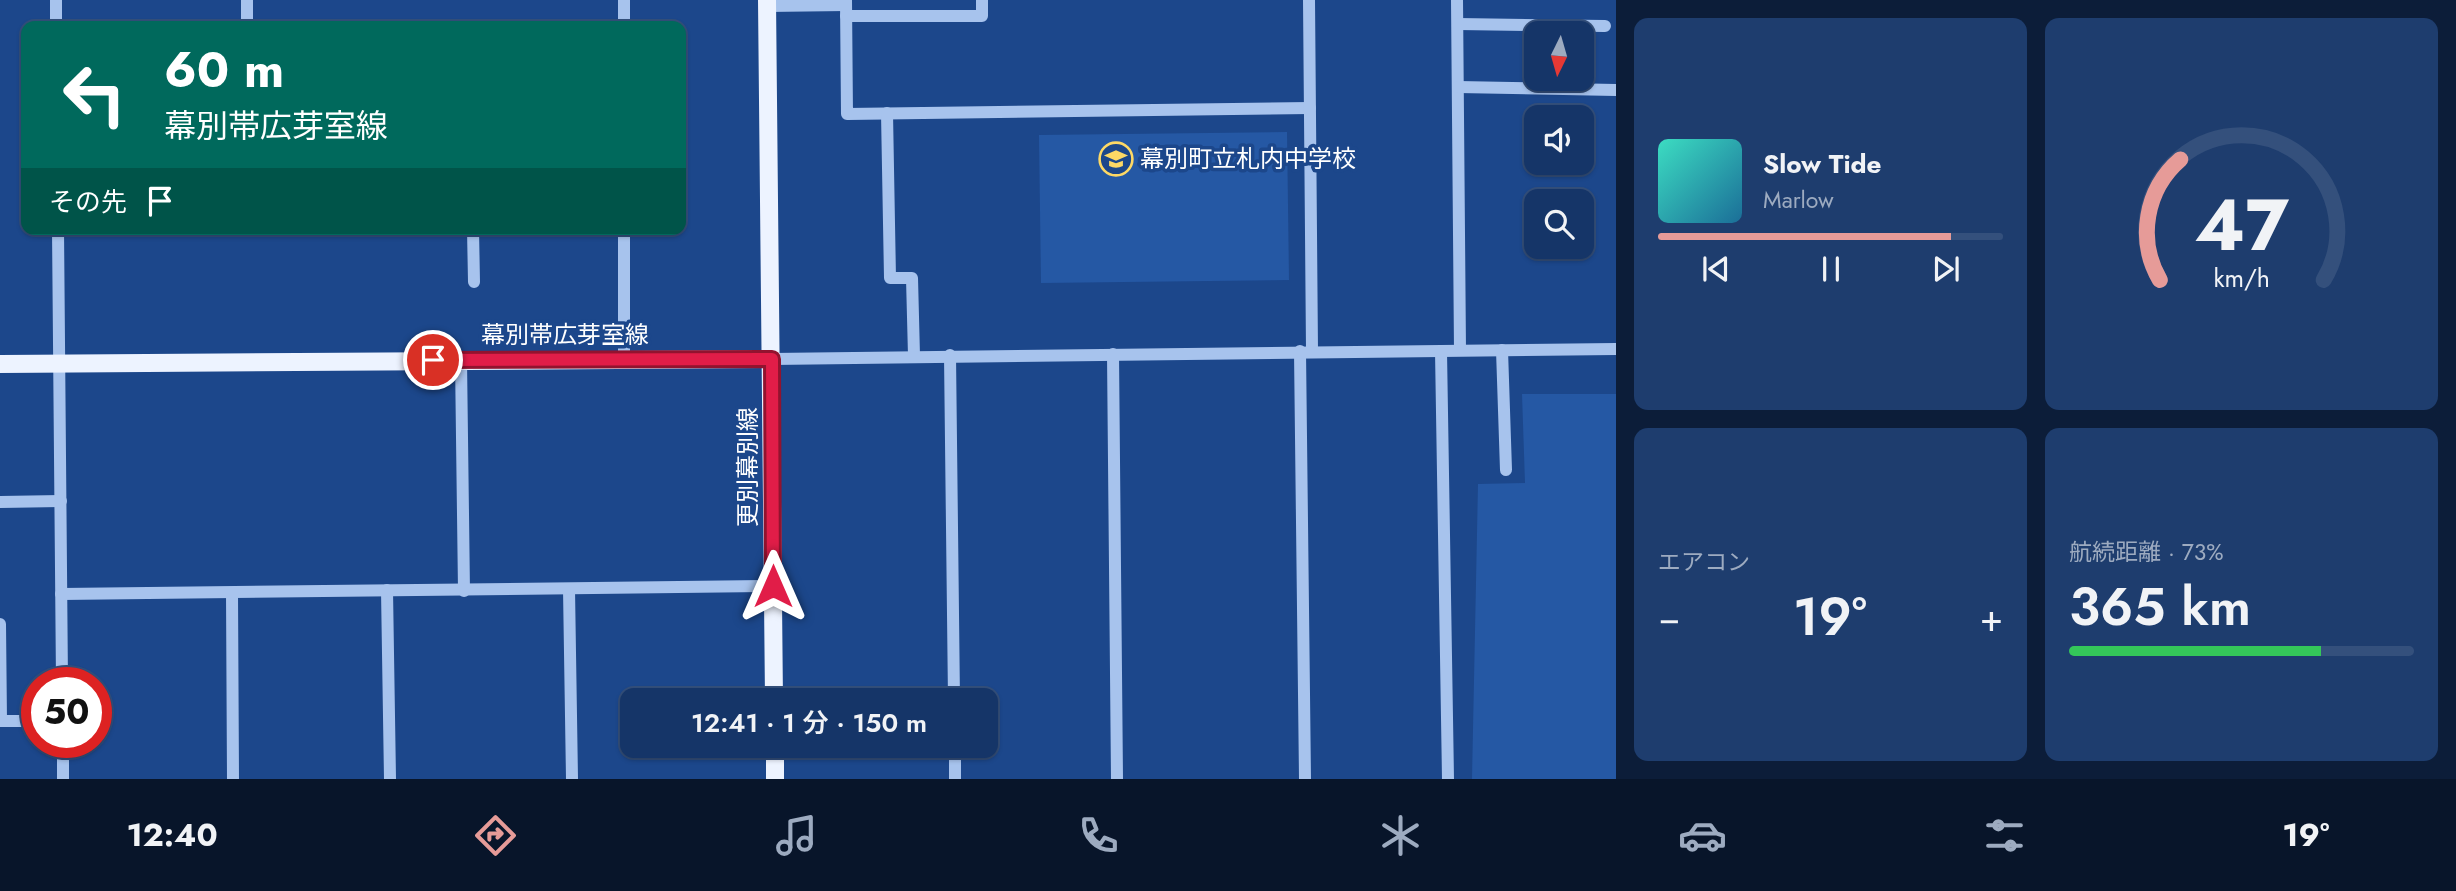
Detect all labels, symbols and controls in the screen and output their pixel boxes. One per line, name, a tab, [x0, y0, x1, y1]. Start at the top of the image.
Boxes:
north arrow	[1524, 21, 1594, 91]
map controls	[1524, 21, 1594, 259]
text: 60 m	[164, 35, 284, 105]
icon: left	[49, 49, 140, 140]
text: 幕別帯広芽室線	[164, 103, 388, 149]
button: sound	[1524, 105, 1594, 175]
school or university icon: 幕別町立札内中学校	[1097, 140, 1135, 178]
place label: 幕別町立札内中学校	[1140, 141, 1356, 176]
text: Slow Tide	[1763, 145, 1882, 183]
text: 47	[2194, 172, 2289, 277]
icon: arrive	[141, 182, 179, 220]
text: その先	[49, 183, 127, 221]
text: Marlow	[1763, 183, 1834, 217]
button: search	[1524, 189, 1594, 259]
icon: previous	[1697, 250, 1735, 288]
icon: pause	[1812, 250, 1850, 288]
icon: next	[1927, 250, 1965, 288]
text: km/h	[2213, 260, 2270, 296]
street label: 幕別帯広芽室線	[481, 317, 649, 352]
pin	[403, 330, 463, 390]
icon: arrive	[414, 341, 452, 379]
street label: 更別幕別線	[730, 407, 765, 527]
text: 航続距離 · 73%	[2069, 535, 2224, 569]
text: エアコン	[1658, 545, 1750, 579]
position arrow	[736, 549, 810, 623]
text: 365 km	[2069, 569, 2251, 645]
text: 19°	[1793, 579, 1867, 655]
text: −	[1658, 590, 1680, 645]
text: +	[1980, 590, 2003, 645]
speed limit sign: 50	[21, 667, 112, 758]
text: 12:41 · 1 分 · 150 m	[691, 704, 927, 742]
icon: directions	[471, 811, 520, 860]
icon: music	[772, 811, 821, 860]
icon: phone	[1074, 811, 1123, 860]
icon: climate	[1376, 811, 1425, 860]
icon: car	[1678, 811, 1727, 860]
icon: filters	[1980, 811, 2029, 860]
text: 12:40	[126, 812, 218, 858]
text: 19°	[2282, 812, 2329, 858]

